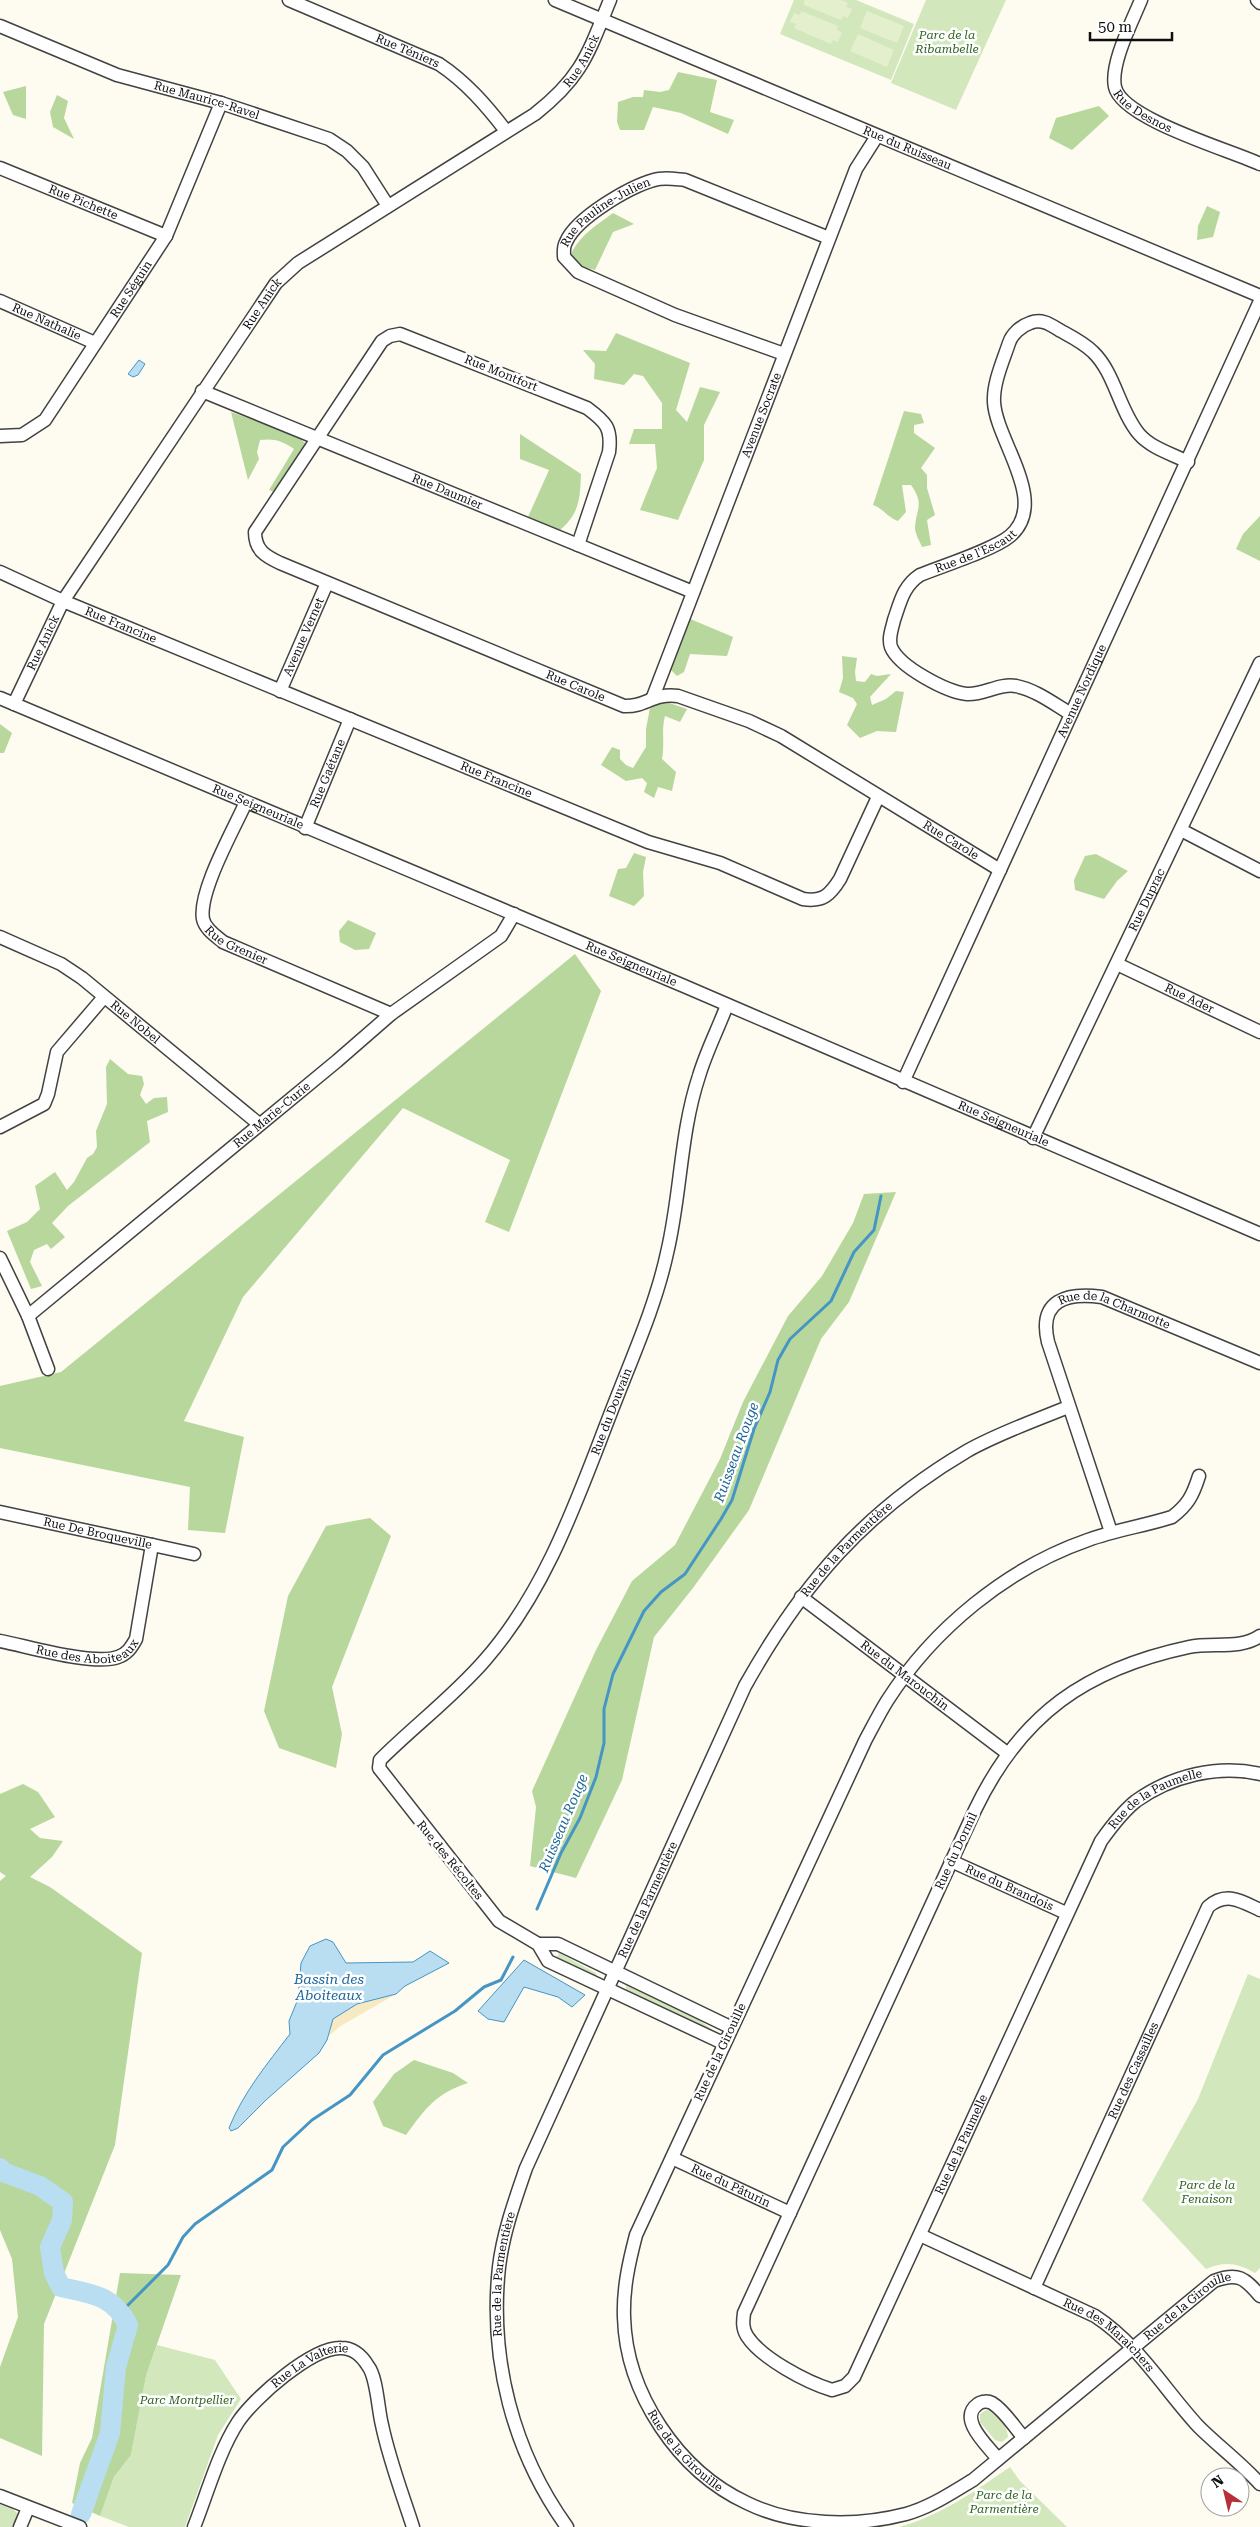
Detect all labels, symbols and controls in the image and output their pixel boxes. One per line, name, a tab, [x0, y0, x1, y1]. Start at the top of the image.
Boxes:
scale bar	[1090, 10, 1172, 42]
text: 50 m	[1098, 18, 1133, 36]
park label: Parc de la Ribambelle	[914, 28, 979, 56]
street label: Rue Téniers	[374, 31, 442, 71]
street label: Rue Anick	[560, 32, 602, 90]
street label: Rue Maurice-Ravel	[152, 78, 262, 122]
street label: Rue Desnos	[1110, 87, 1174, 135]
street label: Rue du Ruisseau	[861, 123, 954, 173]
street label: Rue Pauline-Julien	[558, 175, 652, 249]
street label: Rue Pichette	[47, 182, 120, 223]
street label: Rue Séguin	[107, 258, 155, 320]
street label: Rue Anick	[240, 274, 285, 332]
street label: Rue Nathalie	[10, 300, 84, 343]
street label: Rue Montfort	[462, 352, 540, 394]
street label: Avenue Socrate	[739, 370, 784, 460]
street label: Rue Daumier	[410, 471, 485, 512]
street label: Rue de l'Escaut	[933, 526, 1020, 576]
street label: Avenue Vernet	[280, 595, 327, 678]
street label: Rue Francine	[83, 604, 159, 646]
street label: Rue Anick	[24, 612, 62, 672]
street label: Avenue Nordique	[1054, 642, 1109, 740]
street label: Rue Carole	[544, 667, 608, 705]
street label: Rue Gaétane	[307, 737, 348, 810]
street label: Rue Francine	[458, 759, 535, 801]
street label: Rue Seigneuriale	[210, 781, 306, 832]
street label: Rue Carole	[921, 818, 982, 863]
street label: Rue Duprac	[1126, 866, 1168, 933]
street label: Rue Grenier	[202, 923, 270, 967]
street label: Rue Seigneuriale	[584, 938, 679, 989]
street label: Rue Ader	[1162, 981, 1216, 1016]
street label: Rue Nobel	[108, 997, 163, 1047]
street label: Rue Marie-Curie	[231, 1079, 313, 1151]
street label: Rue Seigneuriale	[956, 1098, 1051, 1149]
street label: Rue de la Charmotte	[1056, 1289, 1173, 1332]
street label: Rue du Douvain	[588, 1366, 635, 1457]
water label: Ruisseau Rouge	[710, 1400, 761, 1505]
street label: Rue de la Parmentière	[798, 1499, 895, 1600]
street label: Rue De Broqueville	[42, 1515, 154, 1552]
street label: Rue des Aboiteaux	[35, 1637, 141, 1666]
street label: Rue du Marouchin	[858, 1638, 952, 1714]
street label: Rue de la Paumelle	[1105, 1766, 1204, 1832]
water label: Ruisseau Rouge	[535, 1772, 591, 1875]
street label: Rue du Dormil	[932, 1810, 980, 1892]
street label: Rue des Récoltes	[414, 1818, 486, 1903]
street label: Rue de la Parmentière	[615, 1839, 680, 1960]
street label: Rue du Brandois	[963, 1861, 1056, 1913]
water label: Bassin des Aboiteaux	[293, 1971, 365, 2003]
street label: Rue de la Girouille	[691, 2000, 749, 2103]
street label: Rue des Cassailles	[1105, 2020, 1162, 2121]
street label: Rue de la Paumelle	[932, 2092, 990, 2197]
street label: Rue du Pâturin	[689, 2161, 773, 2210]
park label: Parc de la Fenaison	[1178, 2178, 1235, 2206]
street label: Rue de la Parmentière	[490, 2210, 518, 2337]
street label: Rue de la Girouille	[1141, 2270, 1232, 2343]
street label: Rue des Maraîchers	[1061, 2295, 1157, 2375]
street label: Rue La Valterie	[268, 2341, 350, 2391]
park label: Parc Montpellier	[139, 2393, 234, 2407]
street label: Rue de la Girouille	[645, 2407, 726, 2495]
north arrow	[1200, 2467, 1250, 2517]
text: N	[1209, 2472, 1227, 2491]
park label: Parc de la Parmentière	[968, 2488, 1039, 2516]

